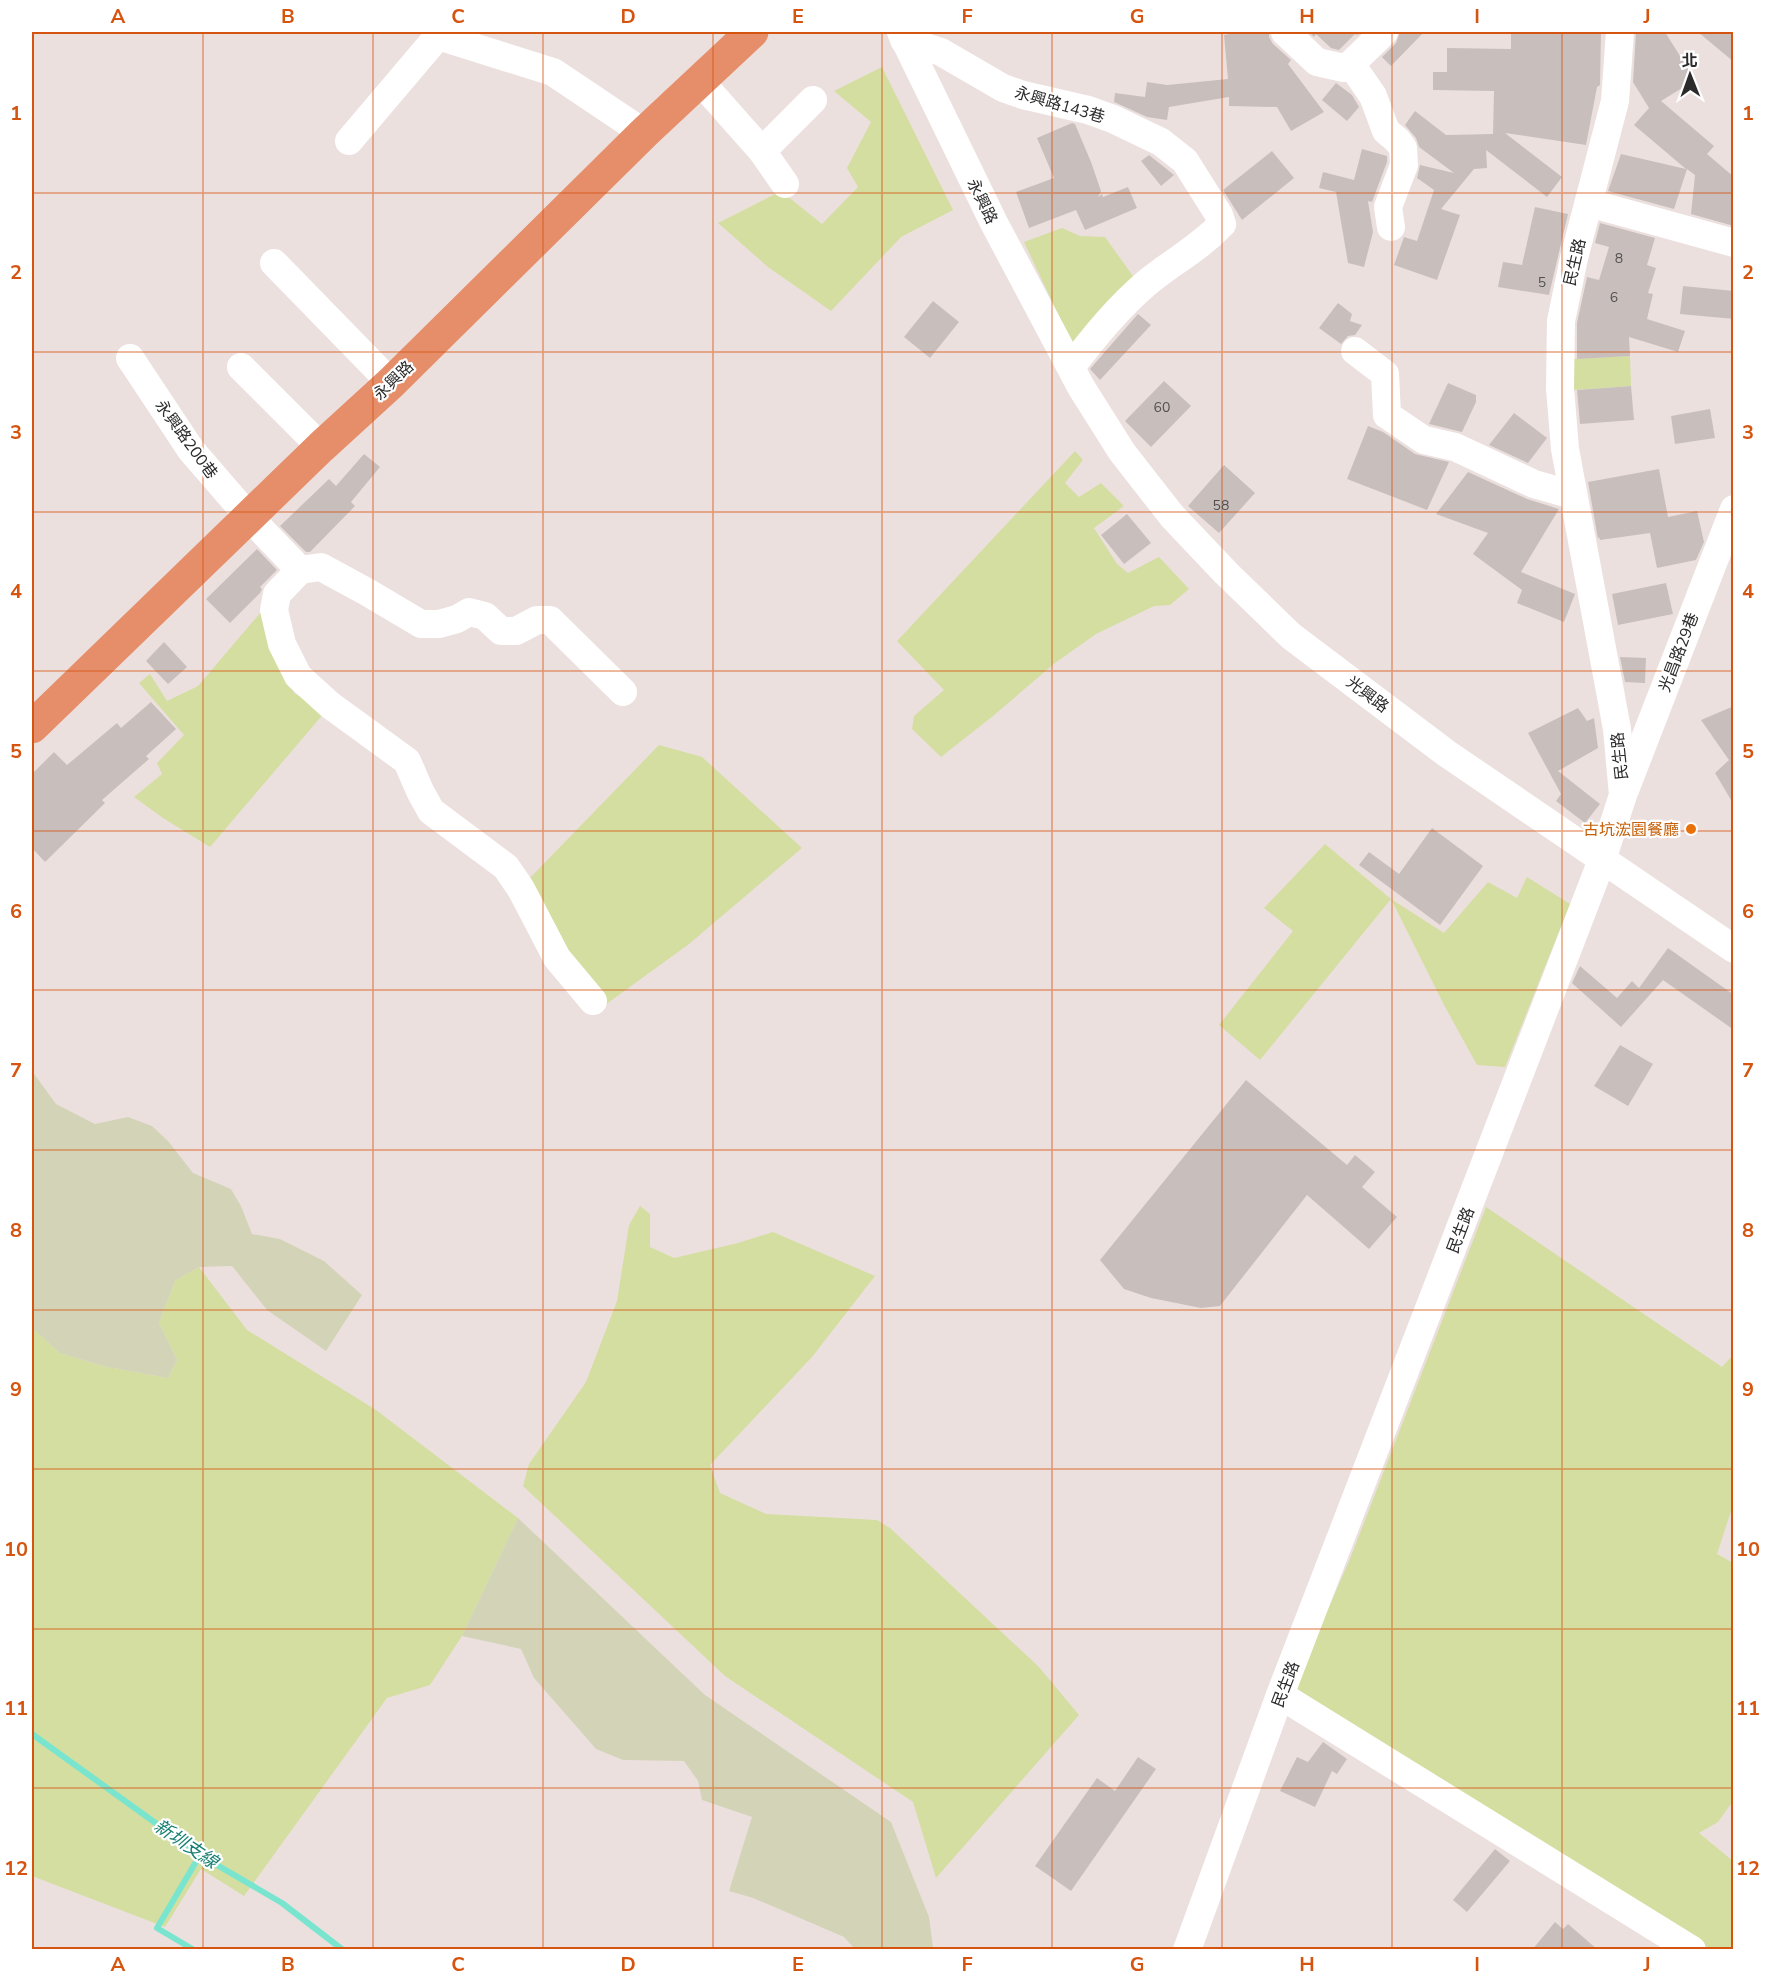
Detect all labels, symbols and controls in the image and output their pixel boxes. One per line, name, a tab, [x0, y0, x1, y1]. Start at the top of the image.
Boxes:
text: A	[111, 3, 126, 30]
text: B	[281, 3, 295, 30]
text: C	[451, 3, 465, 30]
text: D	[620, 3, 636, 30]
text: E	[792, 3, 804, 30]
text: F	[961, 3, 973, 30]
text: G	[1130, 3, 1144, 30]
text: H	[1299, 3, 1315, 30]
text: I	[1474, 3, 1480, 30]
text: J	[1642, 3, 1651, 30]
north arrow	[1660, 45, 1720, 105]
text: 北	[1682, 50, 1698, 72]
street label: 永興路143巷	[1012, 82, 1107, 128]
text: 1	[10, 100, 22, 127]
text: 1	[1742, 100, 1754, 127]
street label: 永興路	[962, 175, 1003, 228]
street label: 民生路	[1559, 236, 1591, 288]
house number: 8	[1615, 249, 1623, 268]
text: 2	[10, 259, 22, 286]
text: 2	[1742, 259, 1754, 286]
house number: 5	[1538, 273, 1546, 292]
house number: 6	[1610, 288, 1618, 307]
street label: 永興路	[369, 356, 419, 405]
street label: 永興路200巷	[150, 396, 222, 484]
house number: 60	[1154, 398, 1170, 417]
text: 3	[10, 419, 22, 446]
text: 3	[1742, 419, 1754, 446]
house number: 58	[1213, 496, 1229, 515]
text: 4	[10, 578, 22, 605]
text: 4	[1742, 578, 1754, 605]
street label: 光昌路29巷	[1654, 610, 1704, 695]
street label: 光興路	[1342, 672, 1393, 718]
street label: 民生路	[1607, 731, 1633, 781]
text: 5	[10, 738, 22, 765]
text: 5	[1742, 738, 1754, 765]
place label: 古坑浤園餐廳	[1583, 819, 1679, 841]
marker: 古坑浤園餐廳	[1684, 822, 1698, 836]
text: 6	[10, 898, 22, 925]
text: 6	[1742, 898, 1754, 925]
text: 7	[10, 1057, 22, 1084]
text: 7	[1742, 1057, 1754, 1084]
street label: 民生路	[1442, 1204, 1480, 1257]
text: 8	[10, 1217, 22, 1244]
text: 8	[1742, 1217, 1754, 1244]
text: 9	[10, 1376, 22, 1403]
text: 9	[1742, 1376, 1754, 1403]
text: 10	[4, 1536, 28, 1563]
text: 10	[1736, 1536, 1760, 1563]
street label: 民生路	[1267, 1658, 1305, 1711]
text: 11	[4, 1695, 28, 1722]
text: 11	[1736, 1695, 1760, 1722]
water label: 新圳支線	[149, 1814, 224, 1875]
text: 12	[4, 1855, 28, 1882]
text: 12	[1736, 1855, 1760, 1882]
text: A	[111, 1951, 126, 1978]
text: B	[281, 1951, 295, 1978]
text: C	[451, 1951, 465, 1978]
text: D	[620, 1951, 636, 1978]
text: E	[792, 1951, 804, 1978]
text: F	[961, 1951, 973, 1978]
text: G	[1130, 1951, 1144, 1978]
text: H	[1299, 1951, 1315, 1978]
text: I	[1474, 1951, 1480, 1978]
text: J	[1642, 1951, 1651, 1978]

